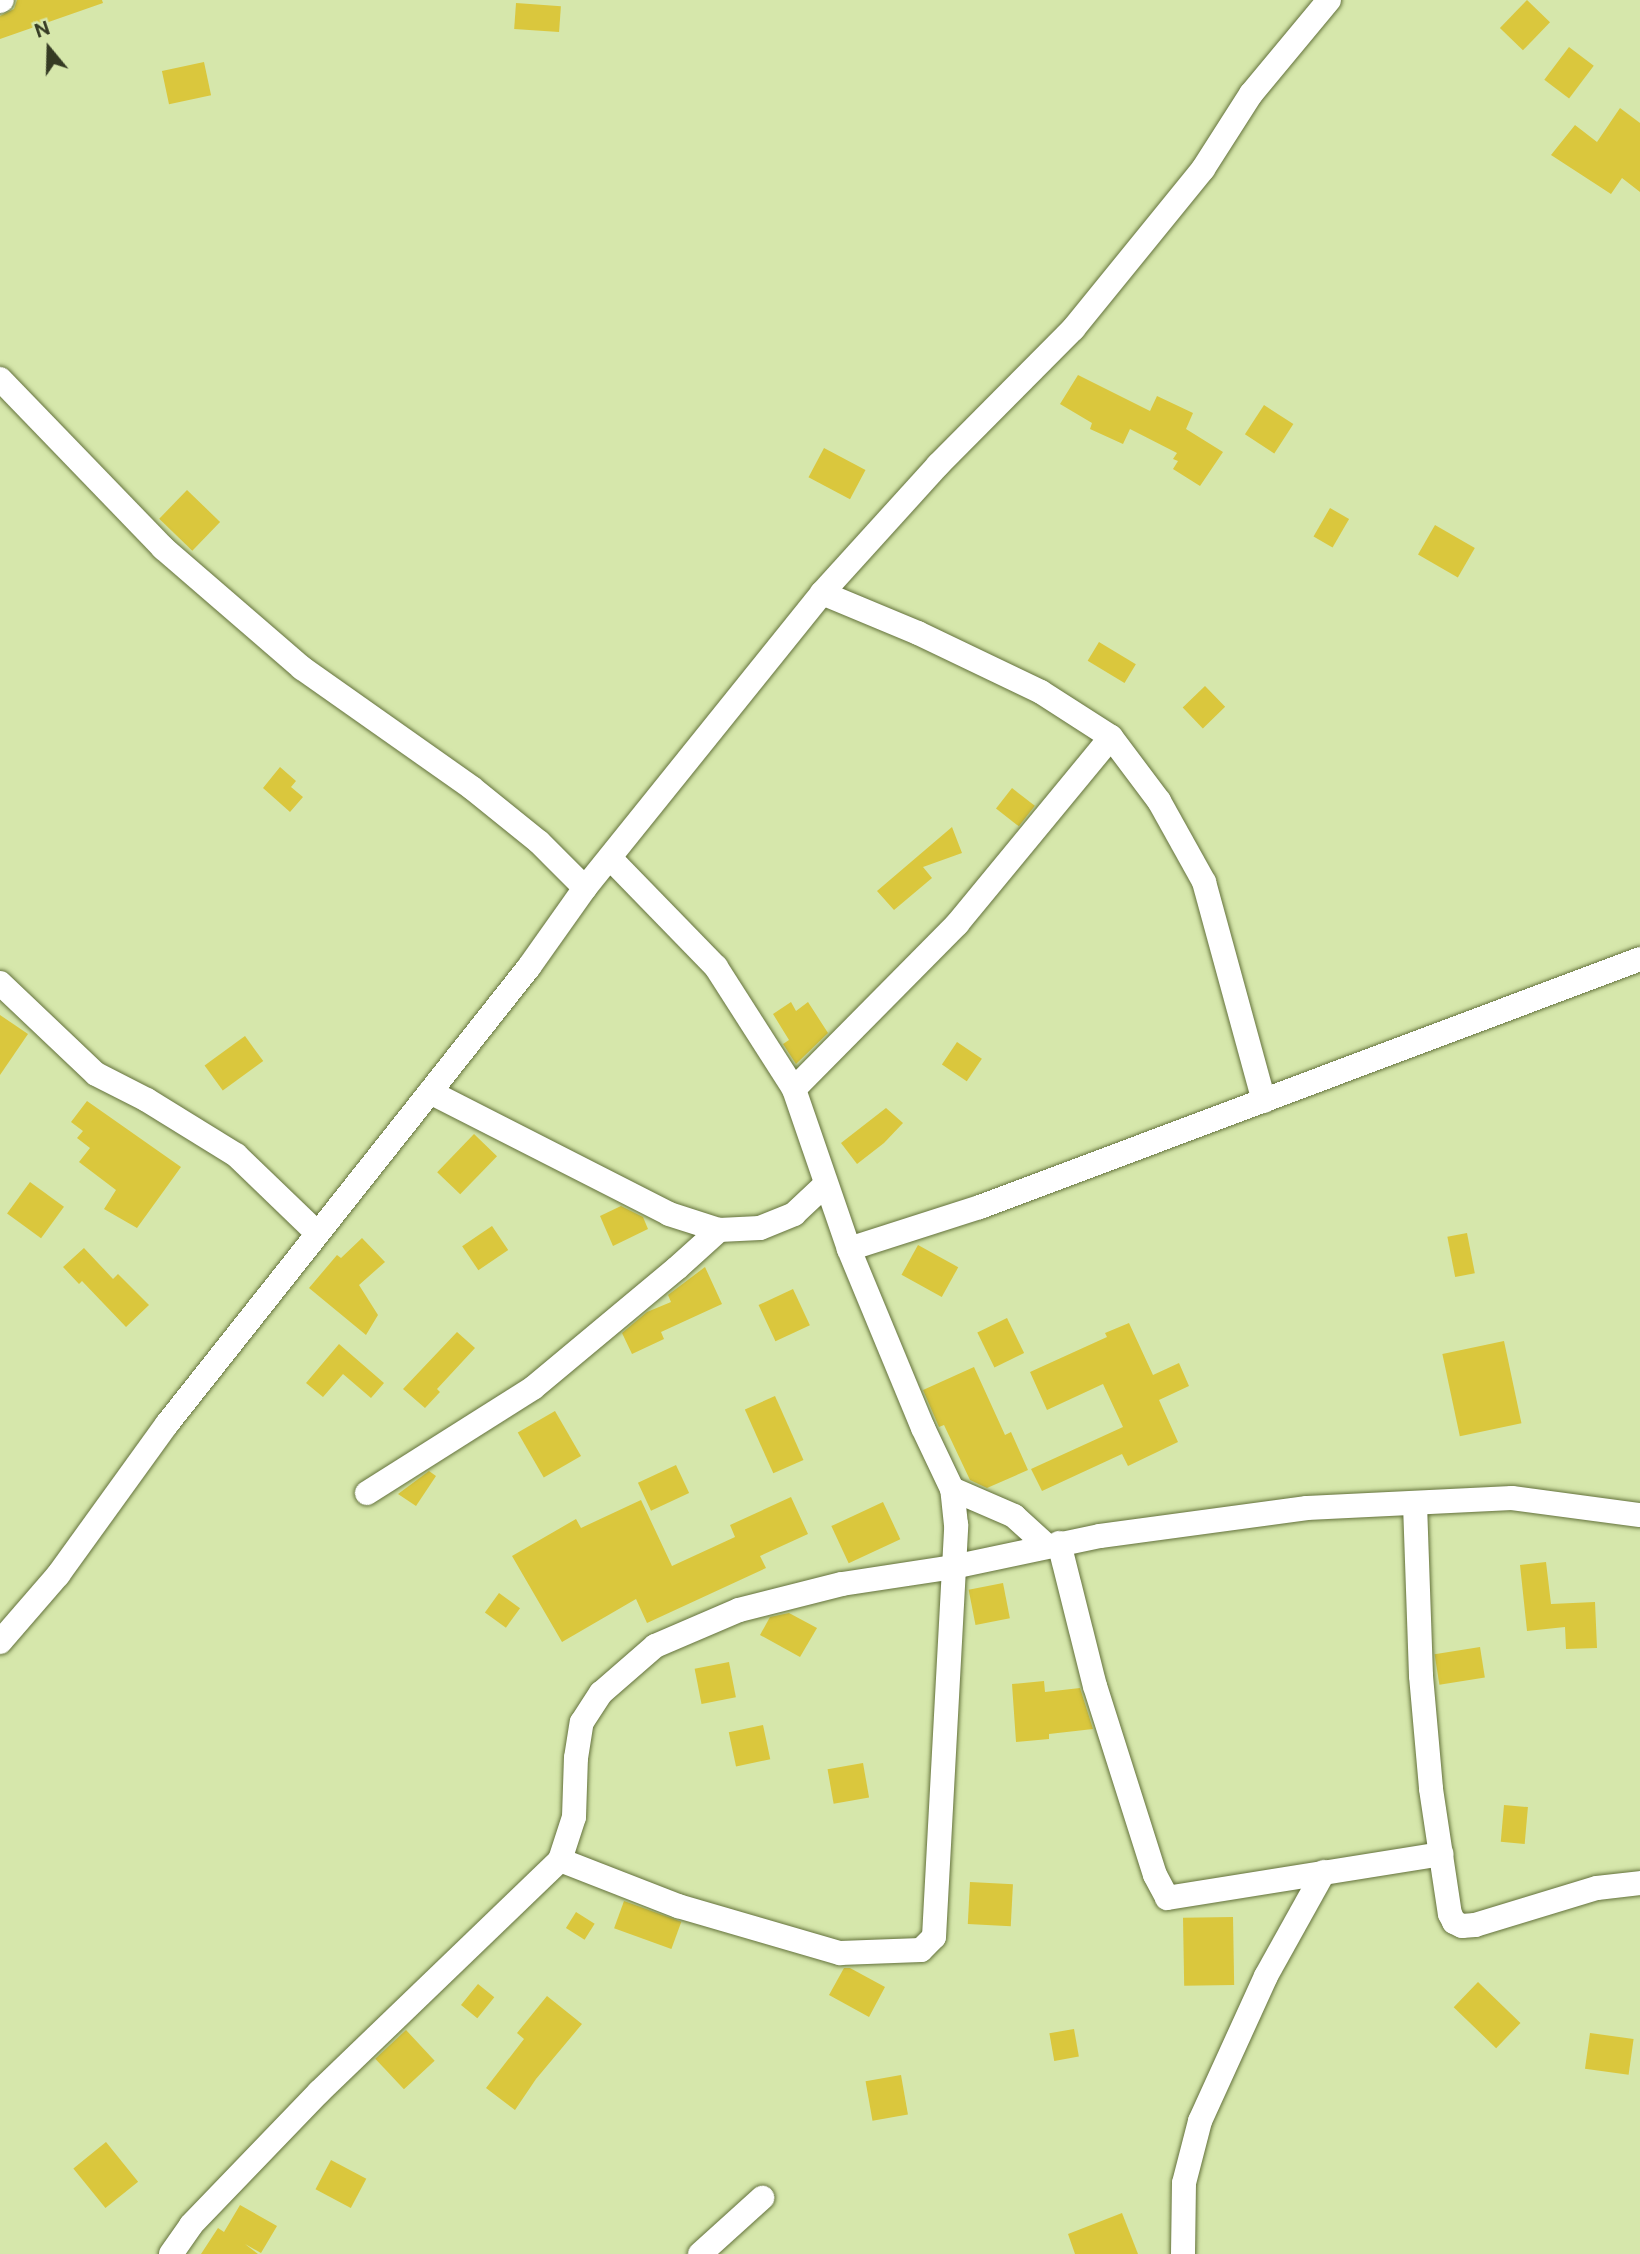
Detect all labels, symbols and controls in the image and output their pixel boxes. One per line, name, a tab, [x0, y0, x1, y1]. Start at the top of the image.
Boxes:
north arrow	[14, 14, 84, 84]
text: N	[32, 16, 53, 42]

